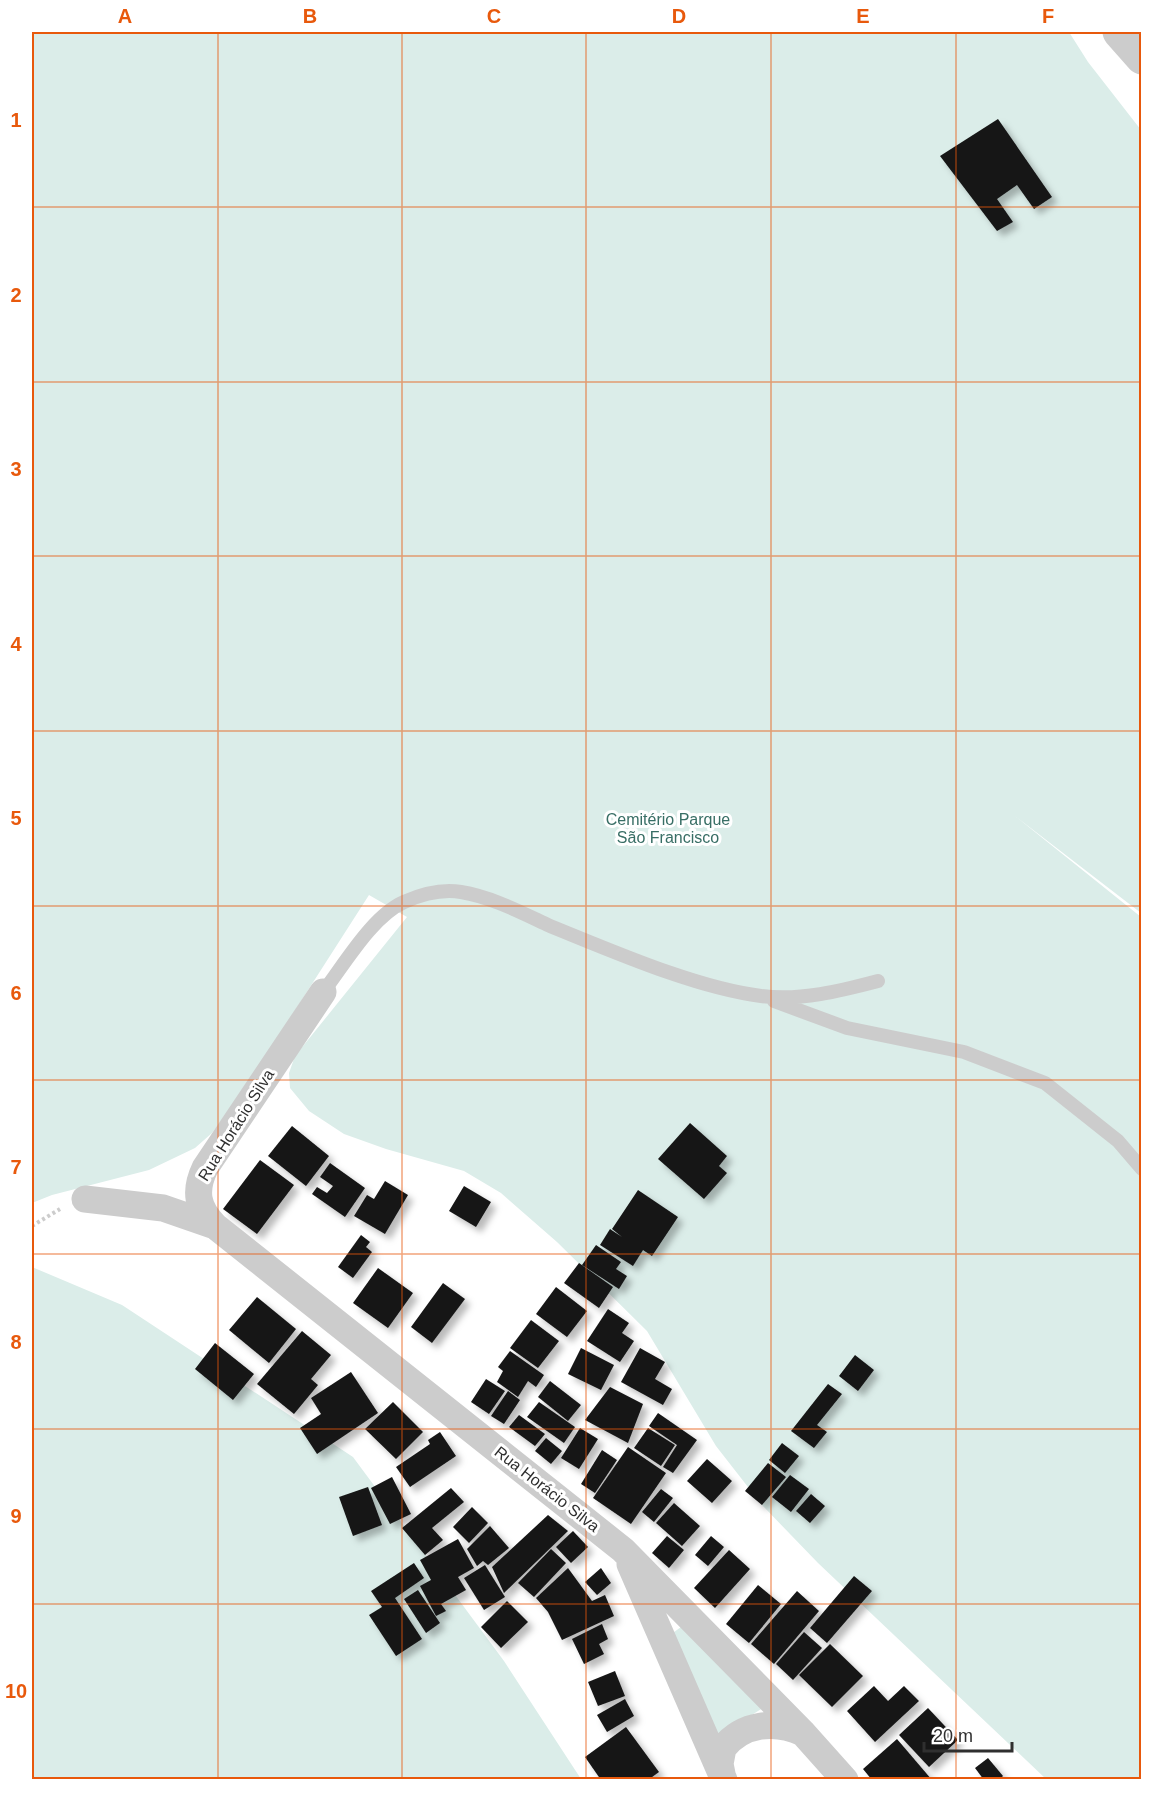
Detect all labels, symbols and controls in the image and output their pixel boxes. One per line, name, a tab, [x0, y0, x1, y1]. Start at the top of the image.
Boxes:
text: A	[118, 5, 132, 27]
text: B	[303, 5, 317, 27]
text: C	[487, 5, 501, 27]
text: D	[672, 5, 686, 27]
text: E	[856, 5, 870, 27]
text: F	[1042, 5, 1054, 27]
text: 1	[10, 109, 22, 131]
text: 2	[10, 284, 22, 306]
text: 3	[10, 458, 22, 480]
text: 4	[10, 633, 22, 655]
text: 5	[10, 807, 22, 829]
park label: Cemitério Parque São Francisco	[606, 811, 730, 846]
text: 6	[10, 982, 22, 1004]
street label: Rua Horácio Silva	[195, 1066, 277, 1184]
text: 7	[10, 1156, 22, 1178]
text: 8	[10, 1331, 22, 1353]
street label: Rua Horácio Silva	[491, 1443, 603, 1535]
text: 9	[10, 1505, 22, 1527]
text: 10	[5, 1680, 27, 1702]
scale bar	[924, 1715, 1012, 1753]
text: 20 m	[933, 1726, 973, 1746]

